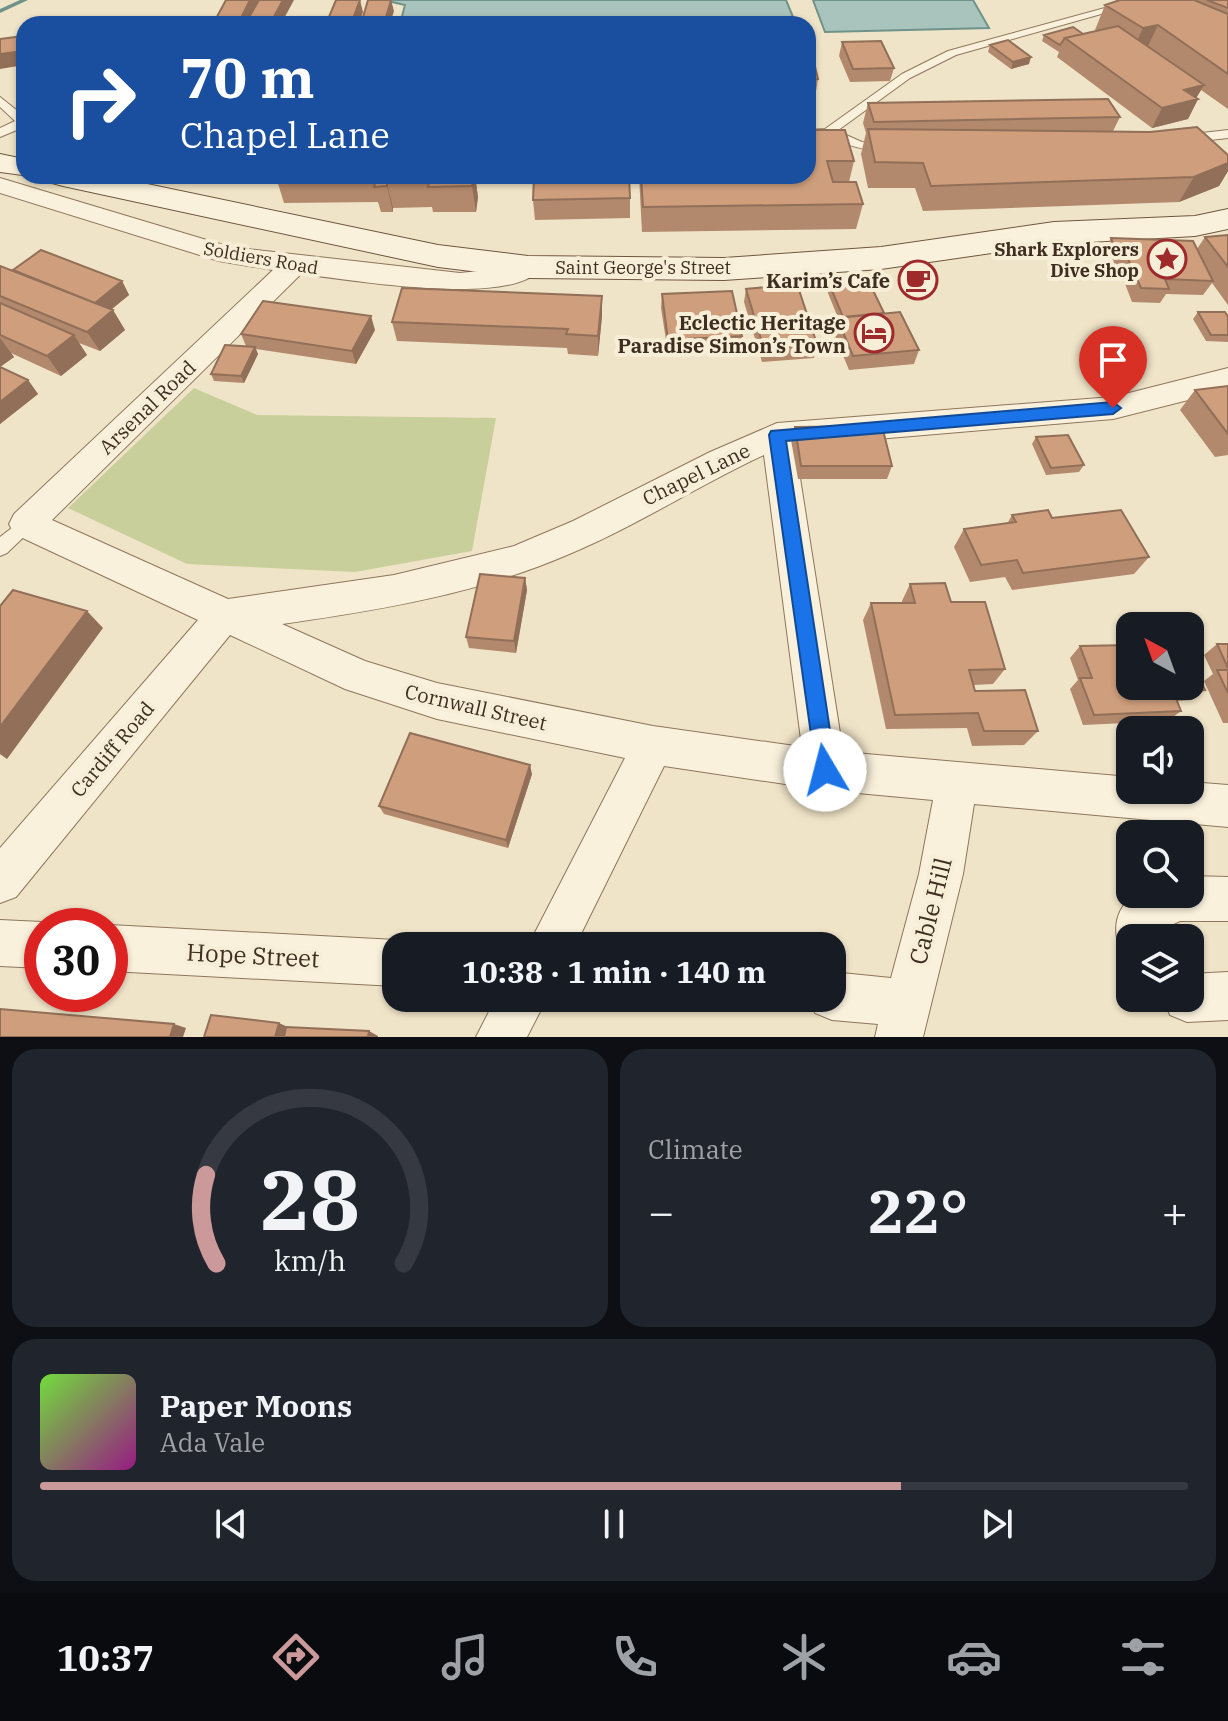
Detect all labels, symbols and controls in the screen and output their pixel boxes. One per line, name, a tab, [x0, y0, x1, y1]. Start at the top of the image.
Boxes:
text: 70 m	[180, 41, 315, 113]
icon: right	[48, 48, 152, 152]
text: Chapel Lane	[180, 111, 390, 158]
street label: Soldiers Road	[202, 237, 320, 279]
place label: Shark Explorers Dive Shop	[994, 238, 1139, 282]
place icon: Shark Explorers Dive Shop	[1146, 238, 1188, 280]
street label: Saint George's Street	[555, 256, 731, 279]
cafe icon: Karim’s Cafe	[897, 259, 939, 301]
place label: Karim’s Cafe	[766, 267, 890, 294]
place label: Eclectic Heritage Paradise Simon’s Town	[617, 309, 846, 359]
hotel icon: Eclectic Heritage Paradise Simon’s Town	[853, 312, 895, 354]
pin	[1079, 326, 1147, 408]
icon: arrive	[1091, 338, 1135, 382]
street label: Arsenal Road	[93, 354, 201, 460]
street label: Chapel Lane	[638, 436, 754, 512]
north arrow	[1116, 612, 1204, 700]
map controls	[1116, 612, 1204, 1012]
street label: Cornwall Street	[403, 678, 549, 736]
street label: Cardiff Road	[64, 695, 160, 803]
button: sound	[1116, 716, 1204, 804]
position arrow	[783, 728, 867, 812]
button: search	[1116, 820, 1204, 908]
street label: Cable Hill	[901, 854, 959, 968]
speed limit sign: 30	[24, 908, 128, 1012]
button: layers	[1116, 924, 1204, 1012]
street label: Hope Street	[186, 936, 320, 974]
text: 10:38 · 1 min · 140 m	[462, 952, 766, 991]
text: Climate	[648, 1132, 743, 1166]
text: 28	[260, 1145, 360, 1253]
text: 22°	[868, 1171, 968, 1250]
text: −	[648, 1183, 674, 1240]
text: +	[1162, 1183, 1188, 1240]
text: km/h	[274, 1242, 346, 1279]
text: Paper Moons	[160, 1386, 352, 1425]
text: Ada Vale	[160, 1425, 265, 1459]
icon: previous	[209, 1502, 253, 1546]
icon: pause	[592, 1502, 636, 1546]
icon: next	[975, 1502, 1019, 1546]
icon: directions	[268, 1629, 324, 1685]
icon: music	[437, 1629, 493, 1685]
icon: phone	[607, 1629, 663, 1685]
icon: climate	[776, 1629, 832, 1685]
icon: car	[946, 1629, 1002, 1685]
icon: filters	[1115, 1629, 1171, 1685]
text: 10:37	[57, 1634, 154, 1681]

